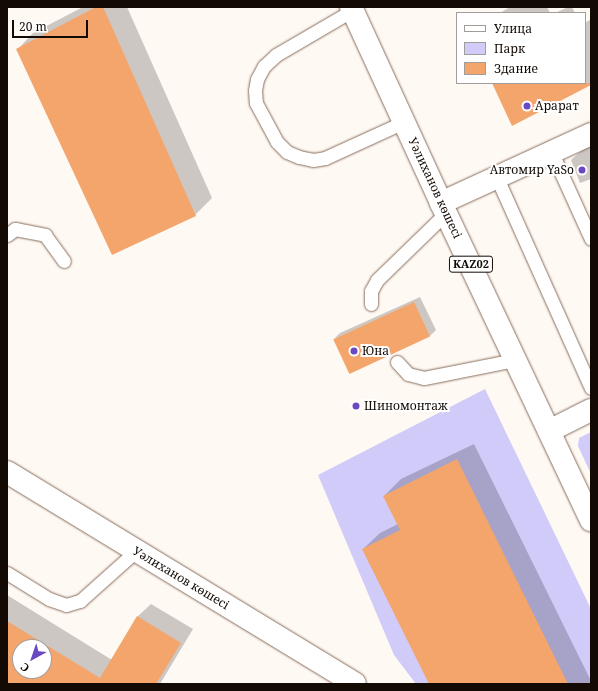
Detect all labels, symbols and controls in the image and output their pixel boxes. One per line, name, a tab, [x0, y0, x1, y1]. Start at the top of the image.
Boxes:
scale bar	[14, 12, 90, 38]
legend	[456, 12, 586, 84]
text: 20 m	[19, 18, 47, 35]
text: Улица	[494, 20, 532, 37]
text: Парк	[494, 40, 525, 57]
text: Здание	[494, 60, 538, 77]
place label: Арарат	[535, 99, 579, 113]
marker: Арарат	[522, 101, 532, 111]
street label: Уәлиханов көшесі	[405, 135, 465, 241]
place label: Автомир YaSo	[490, 163, 574, 177]
marker: Автомир YaSo	[577, 165, 587, 175]
road number: KАZ02	[448, 255, 494, 273]
place label: Юна	[362, 344, 389, 358]
marker: Юна	[349, 346, 359, 356]
place label: Шиномонтаж	[364, 399, 448, 413]
marker: Шиномонтаж	[351, 401, 361, 411]
street label: Уәлиханов көшесі	[130, 544, 232, 612]
north arrow	[12, 639, 52, 679]
text: С	[17, 660, 32, 676]

